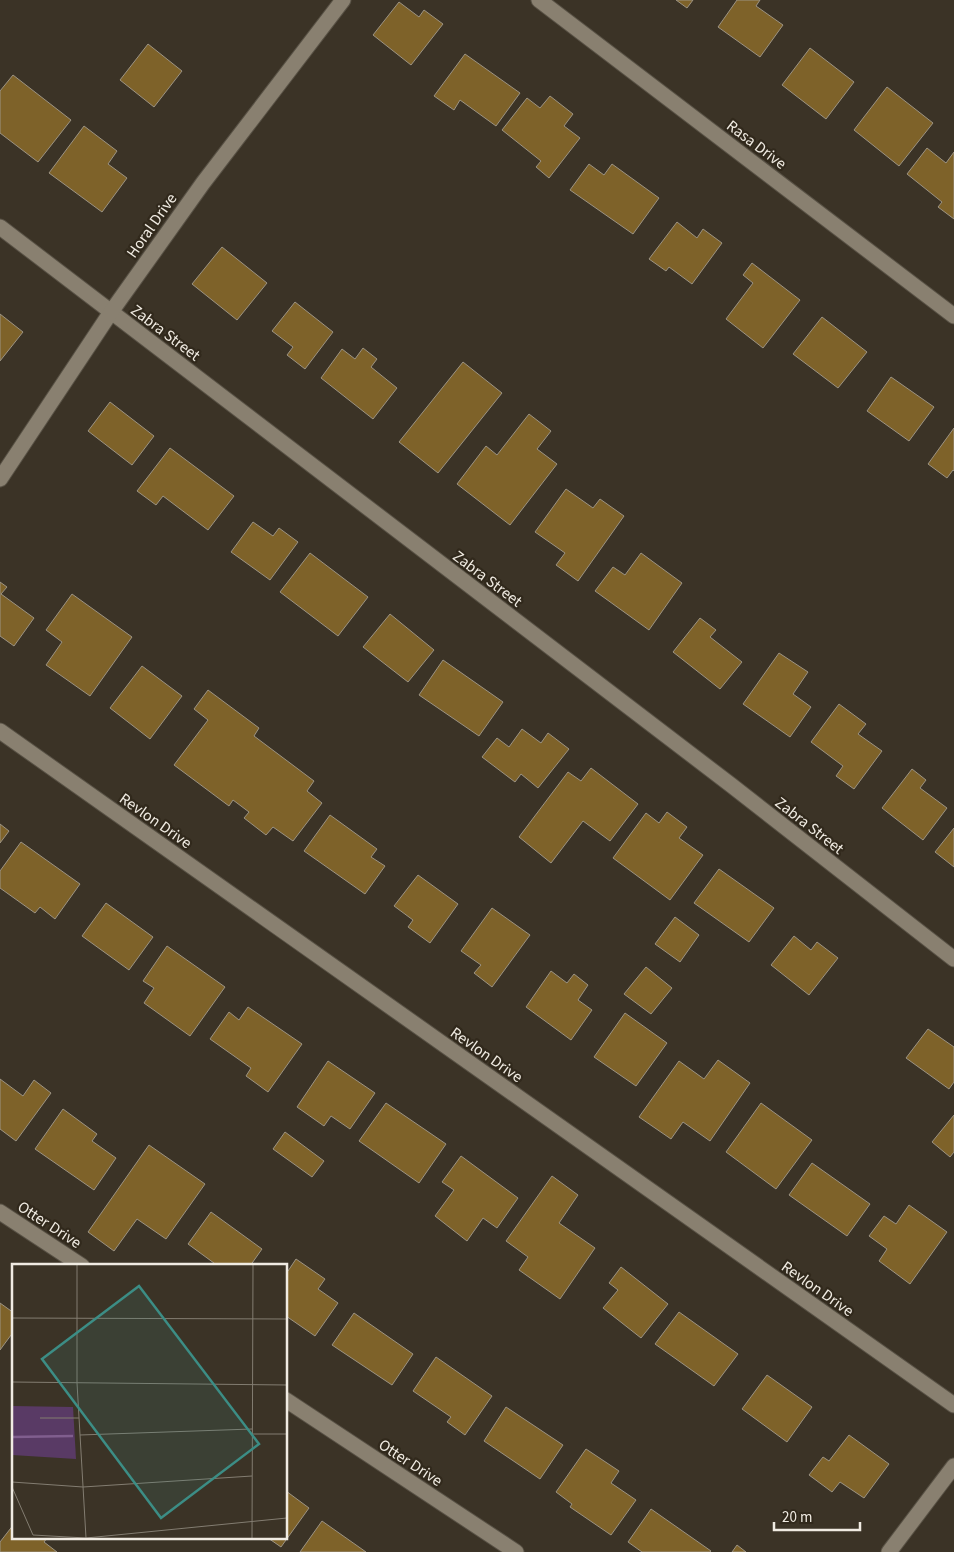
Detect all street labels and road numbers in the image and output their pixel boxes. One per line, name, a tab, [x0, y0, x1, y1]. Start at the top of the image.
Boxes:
street label: Rasa Drive	[722, 115, 791, 175]
street label: Horal Drive	[121, 189, 182, 262]
street label: Zabra Street	[126, 299, 205, 367]
street label: Zabra Street	[448, 545, 527, 613]
street label: Revlon Drive	[115, 788, 196, 854]
street label: Zabra Street	[770, 792, 849, 860]
street label: Revlon Drive	[446, 1022, 527, 1088]
street label: Otter Drive	[13, 1196, 86, 1254]
street label: Revlon Drive	[777, 1256, 858, 1322]
street label: Otter Drive	[374, 1434, 447, 1492]

